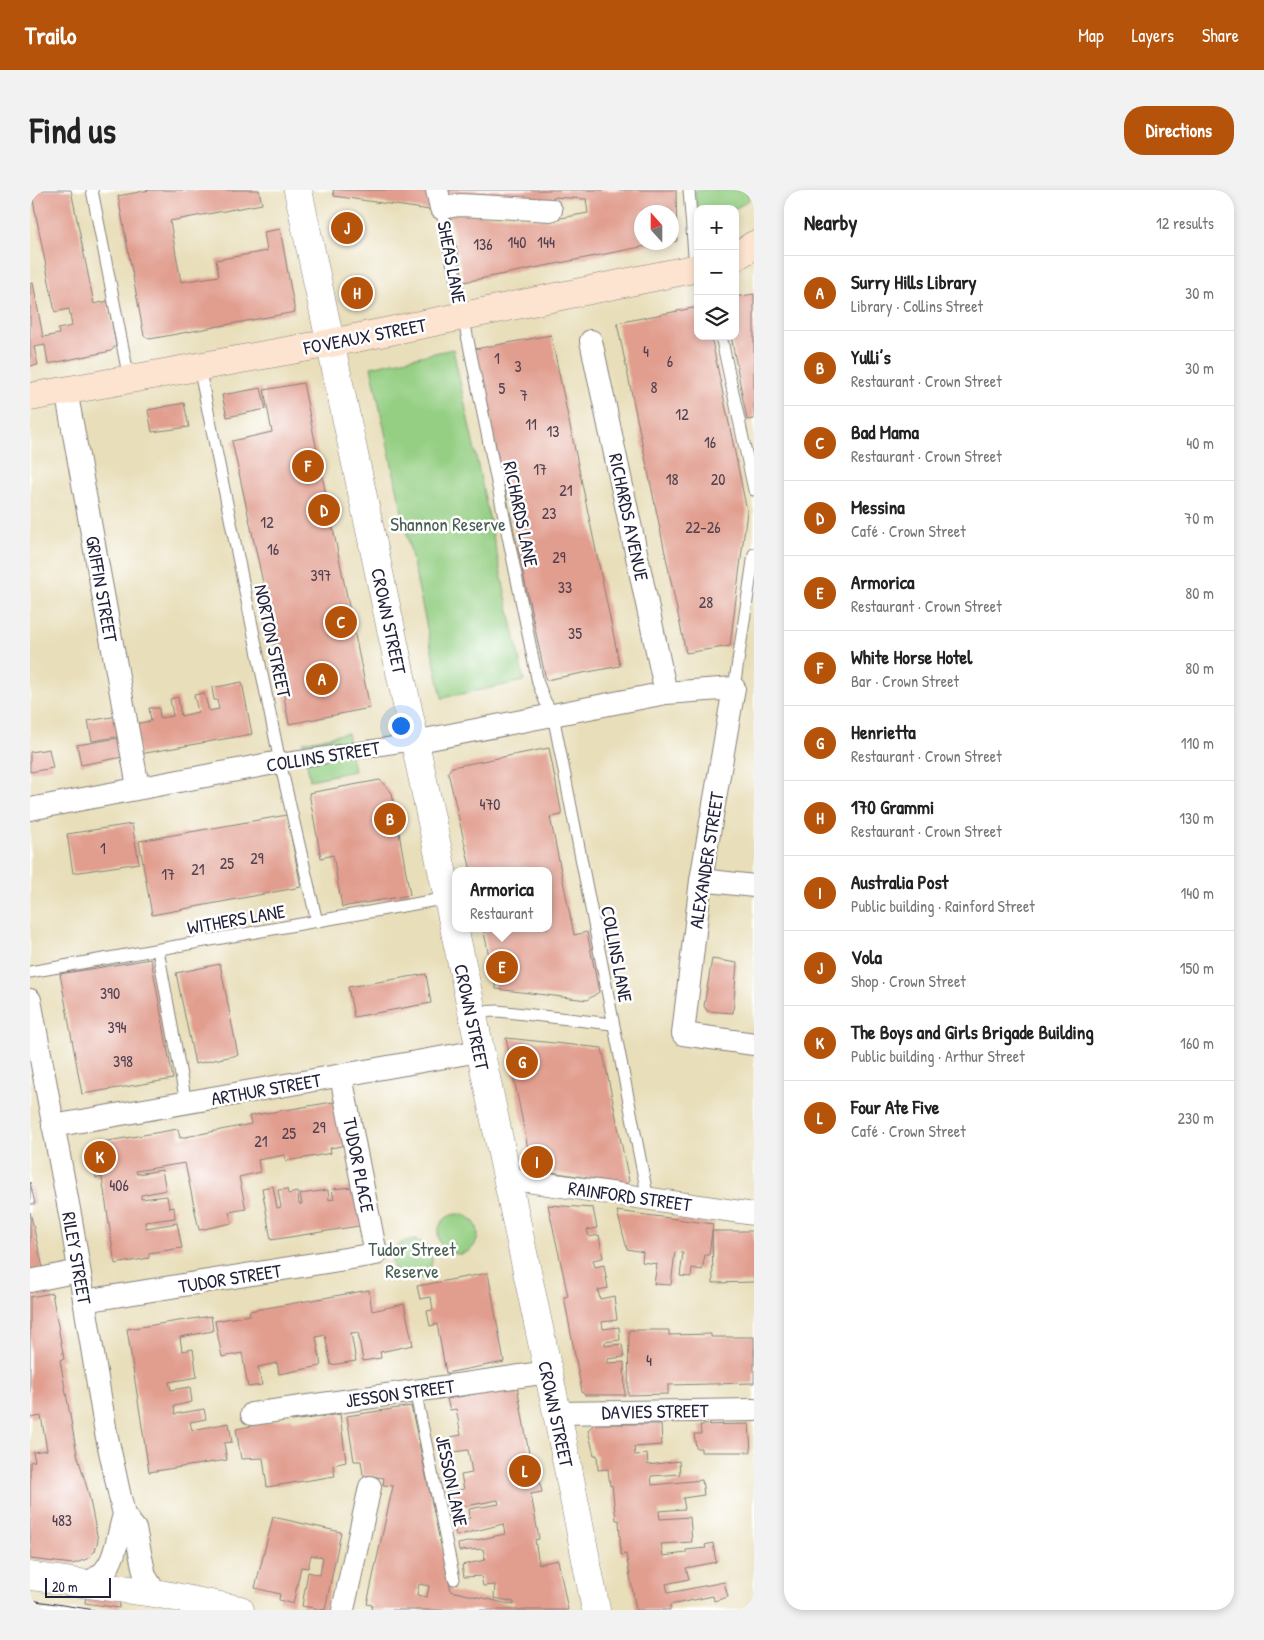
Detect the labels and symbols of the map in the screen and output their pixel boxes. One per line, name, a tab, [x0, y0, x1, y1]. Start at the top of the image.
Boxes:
north arrow	[634, 205, 679, 250]
pin: J	[331, 209, 363, 247]
street label: SHEAS LANE	[431, 219, 473, 306]
house number: 140	[508, 231, 526, 253]
house number: 144	[537, 231, 555, 253]
house number: 136	[473, 233, 493, 255]
pin: H	[341, 274, 373, 312]
street label: FOVEAUX STREET	[301, 311, 430, 361]
house number: 4	[643, 340, 649, 362]
house number: 1	[494, 347, 500, 369]
house number: 6	[667, 350, 673, 372]
house number: 3	[514, 355, 522, 377]
house number: 8	[651, 376, 658, 398]
house number: 5	[499, 377, 506, 399]
house number: 7	[520, 384, 528, 406]
house number: 12	[675, 403, 689, 425]
house number: 11	[525, 413, 537, 435]
house number: 13	[547, 420, 559, 442]
house number: 16	[704, 431, 716, 453]
pin: F	[292, 447, 324, 485]
street label: RICHARDS AVENUE	[603, 451, 655, 584]
house number: 17	[533, 458, 547, 480]
street label: RICHARDS LANE	[497, 459, 545, 570]
house number: 18	[666, 468, 678, 490]
house number: 20	[711, 468, 725, 490]
house number: 21	[559, 479, 573, 501]
pin: D	[308, 491, 340, 529]
house number: 23	[542, 502, 556, 524]
house number: 12	[260, 511, 274, 533]
park label: Shannon Reserve	[390, 511, 506, 537]
house number: 22-26	[685, 516, 721, 538]
street label: GRIFFIN STREET	[80, 534, 124, 645]
house number: 16	[267, 538, 279, 560]
house number: 29	[552, 546, 566, 568]
house number: 397	[311, 564, 332, 586]
street label: CROWN STREET	[365, 566, 413, 677]
house number: 33	[558, 576, 572, 598]
street label: NORTON STREET	[248, 582, 298, 701]
house number: 28	[699, 591, 713, 613]
pin: C	[325, 603, 357, 641]
house number: 35	[568, 622, 582, 644]
pin: A	[306, 660, 338, 698]
your location	[388, 713, 414, 739]
street label: COLLINS STREET	[264, 734, 383, 778]
street label: ALEXANDER STREET	[682, 789, 730, 930]
house number: 470	[479, 793, 501, 815]
pin: B	[374, 800, 406, 838]
house number: 1	[100, 837, 106, 859]
house number: 29	[250, 847, 264, 869]
house number: 25	[220, 852, 234, 874]
house number: 21	[191, 858, 205, 880]
house number: 17	[161, 863, 175, 885]
street label: WITHERS LANE	[185, 898, 288, 940]
street label: COLLINS LANE	[595, 904, 639, 1005]
pin: E	[486, 948, 518, 986]
street label: CROWN STREET	[448, 962, 496, 1073]
house number: 390	[100, 982, 120, 1004]
house number: 394	[107, 1016, 127, 1038]
pin: G	[506, 1043, 538, 1081]
house number: 398	[113, 1050, 133, 1072]
street label: ARTHUR STREET	[209, 1066, 324, 1111]
street label: TUDOR PLACE	[337, 1115, 381, 1215]
house number: 29	[312, 1116, 326, 1138]
house number: 25	[282, 1122, 296, 1144]
house number: 21	[254, 1130, 268, 1152]
pin: K	[84, 1138, 116, 1176]
pin: I	[521, 1143, 553, 1181]
house number: 406	[109, 1174, 129, 1196]
street label: RAINFORD STREET	[567, 1174, 694, 1218]
street label: RILEY STREET	[56, 1210, 98, 1307]
park label: Tudor Street Reserve	[368, 1236, 456, 1284]
street label: TUDOR STREET	[177, 1257, 284, 1299]
house number: 4	[646, 1349, 652, 1371]
street label: CROWN STREET	[532, 1359, 580, 1470]
street label: JESSON STREET	[344, 1372, 457, 1414]
street label: DAVIES STREET	[601, 1397, 710, 1425]
street label: JESSON LANE	[430, 1433, 474, 1530]
pin: L	[509, 1452, 541, 1490]
house number: 483	[52, 1509, 72, 1531]
scale bar	[45, 1575, 111, 1598]

